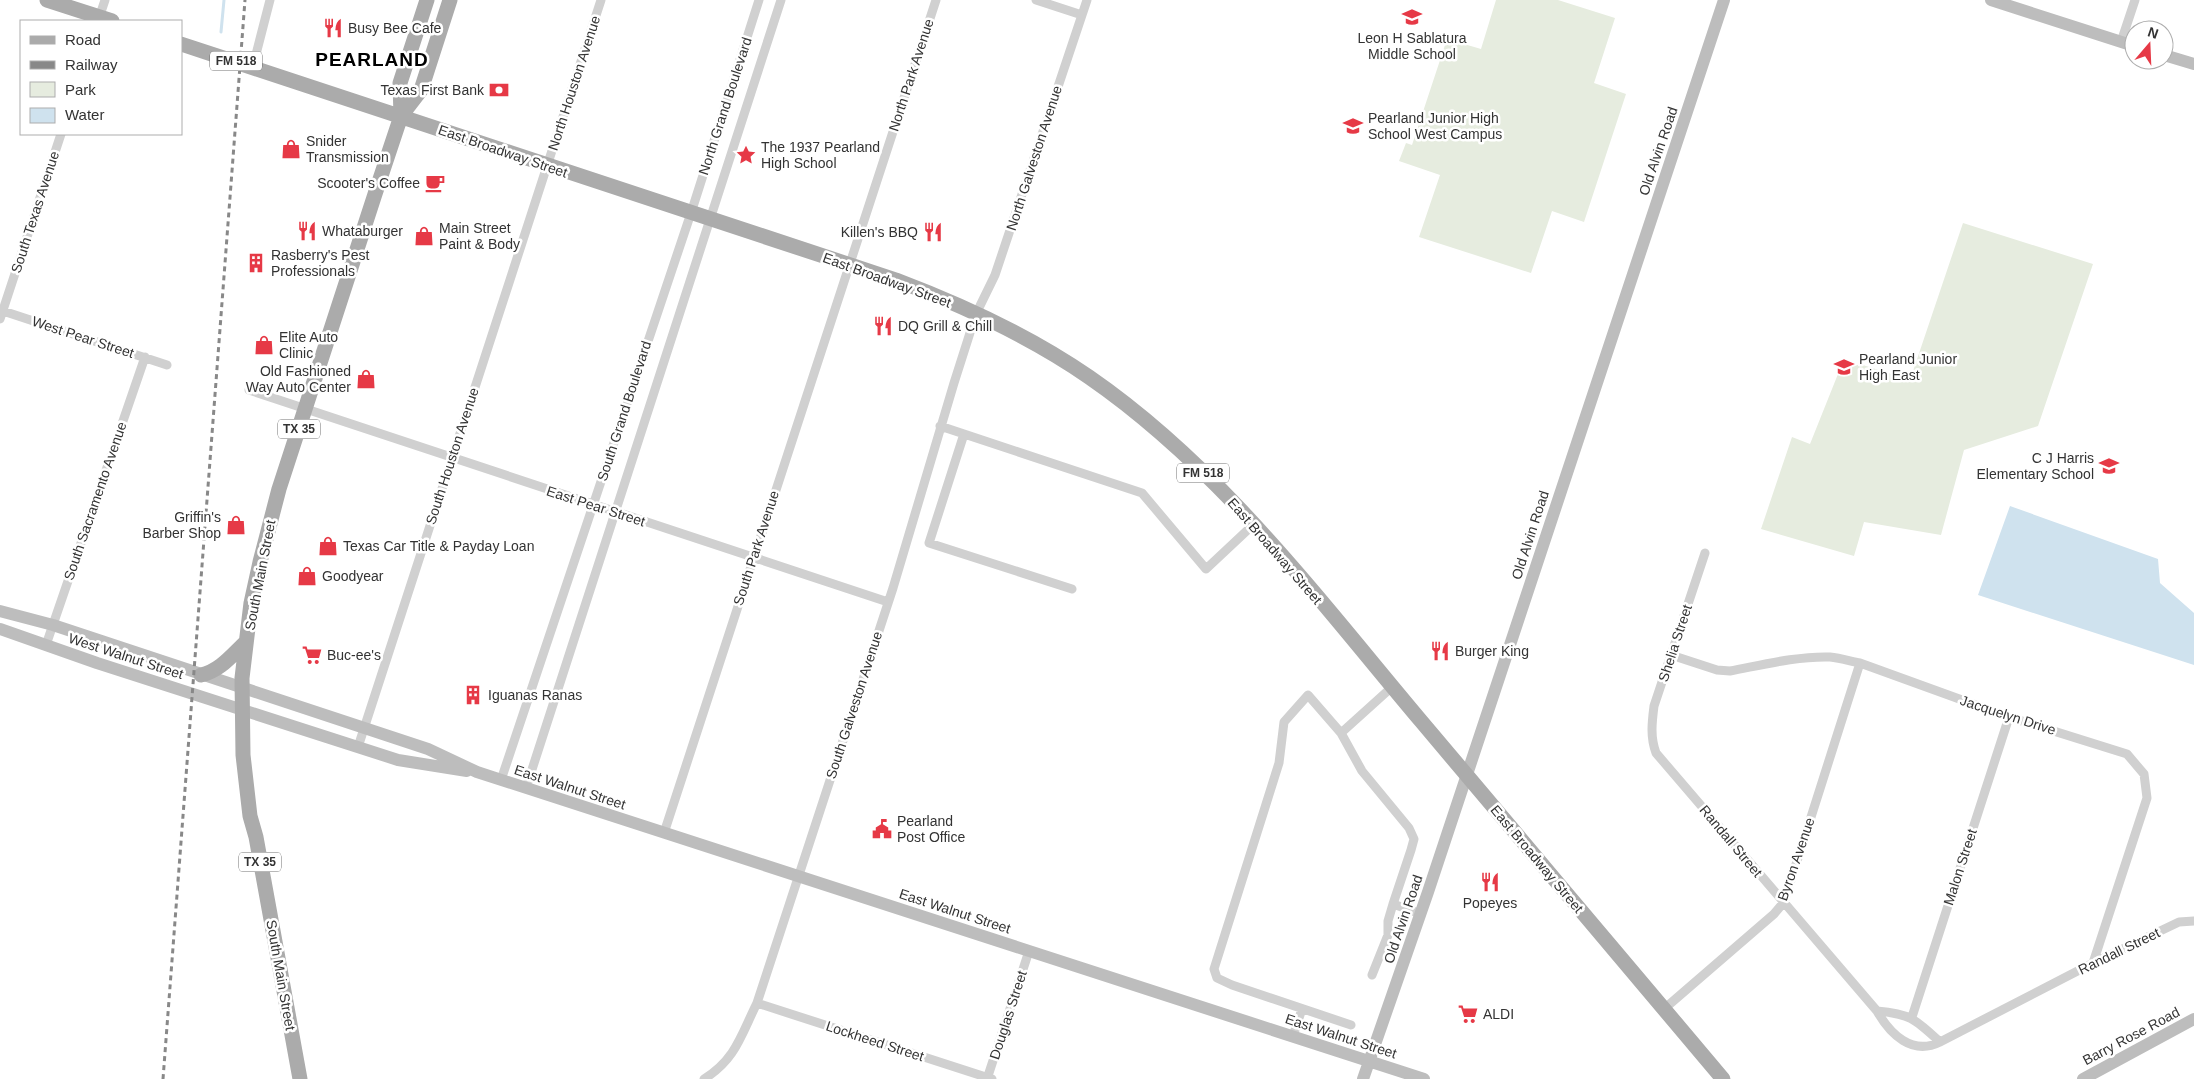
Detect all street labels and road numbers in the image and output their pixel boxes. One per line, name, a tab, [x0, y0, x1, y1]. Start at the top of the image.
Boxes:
street label: North Houston Avenue	[545, 13, 603, 152]
street label: North Park Avenue	[885, 17, 937, 133]
street label: North Grand Boulevard	[695, 35, 755, 177]
road number: FM 518	[210, 51, 262, 70]
street label: North Galveston Avenue	[1003, 83, 1065, 233]
street label: Old Alvin Road	[1635, 105, 1681, 197]
street label: East Broadway Street	[436, 121, 570, 181]
street label: South Texas Avenue	[8, 149, 62, 275]
street label: East Broadway Street	[821, 249, 953, 311]
street label: West Pear Street	[30, 313, 136, 361]
street label: South Grand Boulevard	[594, 339, 654, 483]
street label: South Houston Avenue	[422, 385, 482, 526]
road number: TX 35	[278, 419, 320, 438]
street label: South Sacramento Avenue	[60, 420, 130, 582]
road number: FM 518	[1177, 463, 1229, 482]
street label: East Pear Street	[545, 483, 647, 530]
street label: South Park Avenue	[730, 488, 782, 607]
street label: Old Alvin Road	[1508, 488, 1552, 582]
street label: East Broadway Street	[1225, 495, 1326, 607]
street label: South Main Street	[241, 518, 279, 632]
street label: Shelia Street	[1655, 602, 1695, 684]
street label: South Galveston Avenue	[823, 629, 885, 781]
street label: West Walnut Street	[67, 630, 186, 682]
street label: Jacquelyn Drive	[1958, 692, 2058, 738]
street label: East Walnut Street	[512, 761, 628, 813]
street label: East Broadway Street	[1487, 802, 1587, 916]
street label: Randall Street	[1696, 802, 1766, 880]
street label: Byron Avenue	[1774, 815, 1818, 903]
street label: Malon Street	[1940, 827, 1980, 907]
road number: TX 35	[239, 852, 281, 872]
street label: Old Alvin Road	[1380, 873, 1426, 965]
street label: East Walnut Street	[897, 885, 1013, 937]
street label: South Main Street	[263, 918, 299, 1032]
street label: Randall Street	[2076, 924, 2162, 978]
street label: Douglas Street	[986, 968, 1030, 1062]
street label: Barry Rose Road	[2080, 1004, 2182, 1068]
street label: East Walnut Street	[1283, 1010, 1399, 1062]
street label: Lockheed Street	[824, 1018, 926, 1064]

